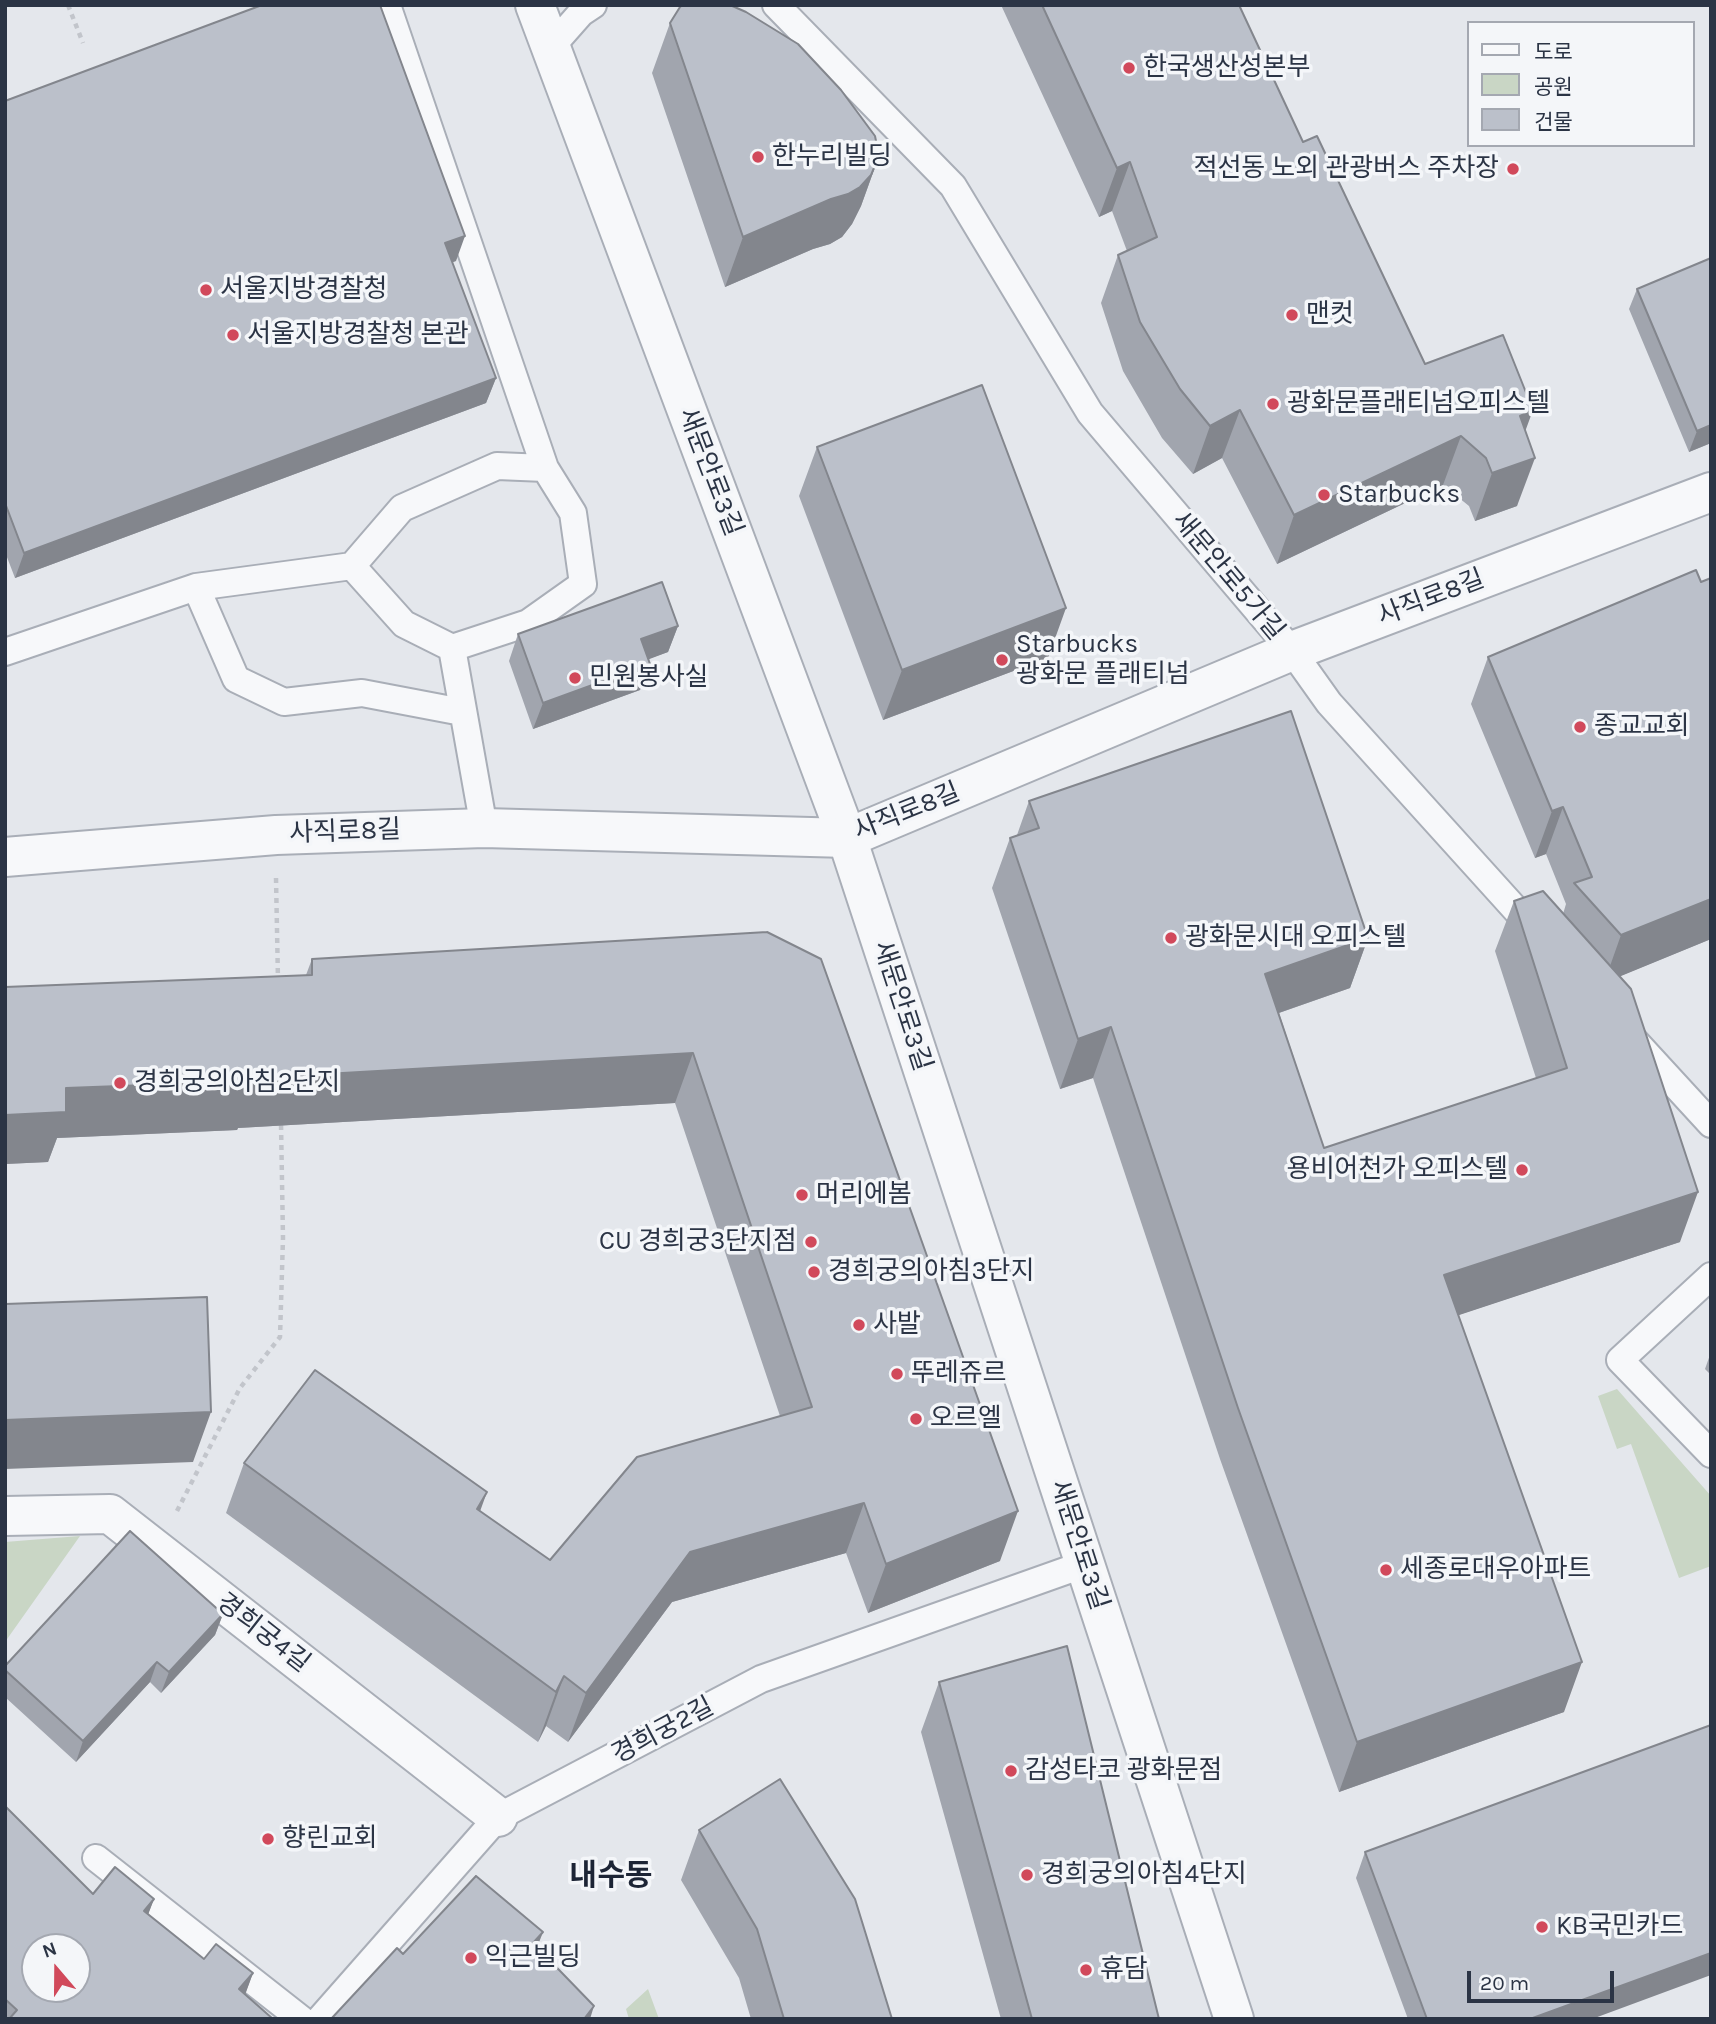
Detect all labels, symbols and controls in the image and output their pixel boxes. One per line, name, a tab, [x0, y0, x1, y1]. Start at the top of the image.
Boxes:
legend	[1468, 21, 1695, 147]
text: 도로	[1534, 40, 1573, 64]
place label: 한국생산성본부	[1143, 52, 1310, 84]
marker: 한국생산성본부	[1121, 60, 1137, 76]
text: 공원	[1534, 75, 1573, 99]
text: 건물	[1534, 110, 1573, 134]
place label: 한누리빌딩	[772, 141, 892, 173]
marker: 한누리빌딩	[750, 149, 766, 165]
place label: 적선동 노외 관광버스 주차장	[1193, 153, 1499, 185]
marker: 적선동 노외 관광버스 주차장	[1505, 161, 1521, 177]
place label: 서울지방경찰청	[220, 274, 387, 306]
marker: 서울지방경찰청	[198, 282, 214, 298]
place label: 맨컷	[1306, 299, 1354, 331]
marker: 맨컷	[1284, 307, 1300, 323]
place label: 서울지방경찰청 본관	[247, 319, 468, 351]
marker: 서울지방경찰청 본관	[225, 327, 241, 343]
place label: 광화문플래티넘오피스텔	[1287, 388, 1550, 420]
marker: 광화문플래티넘오피스텔	[1265, 396, 1281, 412]
street label: 새문안로3길	[671, 403, 749, 541]
place label: Starbucks	[1338, 479, 1460, 511]
marker: Starbucks	[1316, 487, 1332, 503]
street label: 새문안로5가길	[1165, 505, 1291, 647]
street label: 사직로8길	[1373, 563, 1489, 633]
place label: Starbucks 광화문 플래티넘	[1016, 629, 1190, 690]
marker: Starbucks 광화문 플래티넘	[994, 652, 1010, 668]
place label: 민원봉사실	[589, 662, 709, 694]
marker: 민원봉사실	[567, 670, 583, 686]
place label: 종교교회	[1594, 711, 1690, 743]
marker: 종교교회	[1572, 719, 1588, 735]
street label: 사직로8길	[849, 777, 965, 847]
street label: 사직로8길	[289, 814, 401, 850]
place label: 광화문시대 오피스텔	[1185, 922, 1406, 954]
marker: 광화문시대 오피스텔	[1163, 930, 1179, 946]
street label: 새문안로3길	[866, 937, 938, 1075]
place label: 경희궁의아침2단지	[134, 1067, 340, 1099]
marker: 경희궁의아침2단지	[112, 1075, 128, 1091]
place label: 용비어천가 오피스텔	[1287, 1154, 1508, 1186]
marker: 용비어천가 오피스텔	[1514, 1162, 1530, 1178]
place label: 머리에봄	[816, 1179, 912, 1211]
marker: 머리에봄	[794, 1187, 810, 1203]
place label: CU 경희궁3단지점	[599, 1226, 797, 1258]
marker: CU 경희궁3단지점	[803, 1234, 819, 1250]
place label: 경희궁의아침3단지	[828, 1256, 1035, 1288]
marker: 경희궁의아침3단지	[806, 1264, 822, 1280]
place label: 사발	[873, 1309, 921, 1341]
marker: 사발	[851, 1317, 867, 1333]
place label: 뚜레쥬르	[911, 1358, 1007, 1390]
marker: 뚜레쥬르	[889, 1366, 905, 1382]
place label: 오르엘	[930, 1403, 1002, 1435]
marker: 오르엘	[908, 1411, 924, 1427]
street label: 새문안로3길	[1043, 1476, 1115, 1614]
place label: 세종로대우아파트	[1400, 1554, 1591, 1586]
marker: 세종로대우아파트	[1378, 1562, 1394, 1578]
street label: 경희궁4길	[210, 1587, 316, 1679]
street label: 경희궁2길	[607, 1691, 719, 1771]
place label: 감성타코 광화문점	[1025, 1755, 1223, 1787]
marker: 감성타코 광화문점	[1003, 1763, 1019, 1779]
place label: 향린교회	[282, 1823, 378, 1855]
marker: 향린교회	[260, 1831, 276, 1847]
district label: 내수동	[570, 1858, 652, 1894]
place label: 경희궁의아침4단지	[1041, 1859, 1247, 1891]
marker: 경희궁의아침4단지	[1019, 1867, 1035, 1883]
place label: KB국민카드	[1556, 1911, 1684, 1943]
marker: KB국민카드	[1534, 1919, 1550, 1935]
north arrow	[21, 1933, 91, 2003]
text: N	[39, 1937, 60, 1963]
place label: 익근빌딩	[485, 1942, 581, 1974]
marker: 익근빌딩	[463, 1950, 479, 1966]
place label: 휴담	[1100, 1954, 1148, 1986]
scale bar	[1471, 1958, 1618, 2002]
marker: 휴담	[1078, 1962, 1094, 1978]
text: 20 m	[1480, 1971, 1529, 1995]

